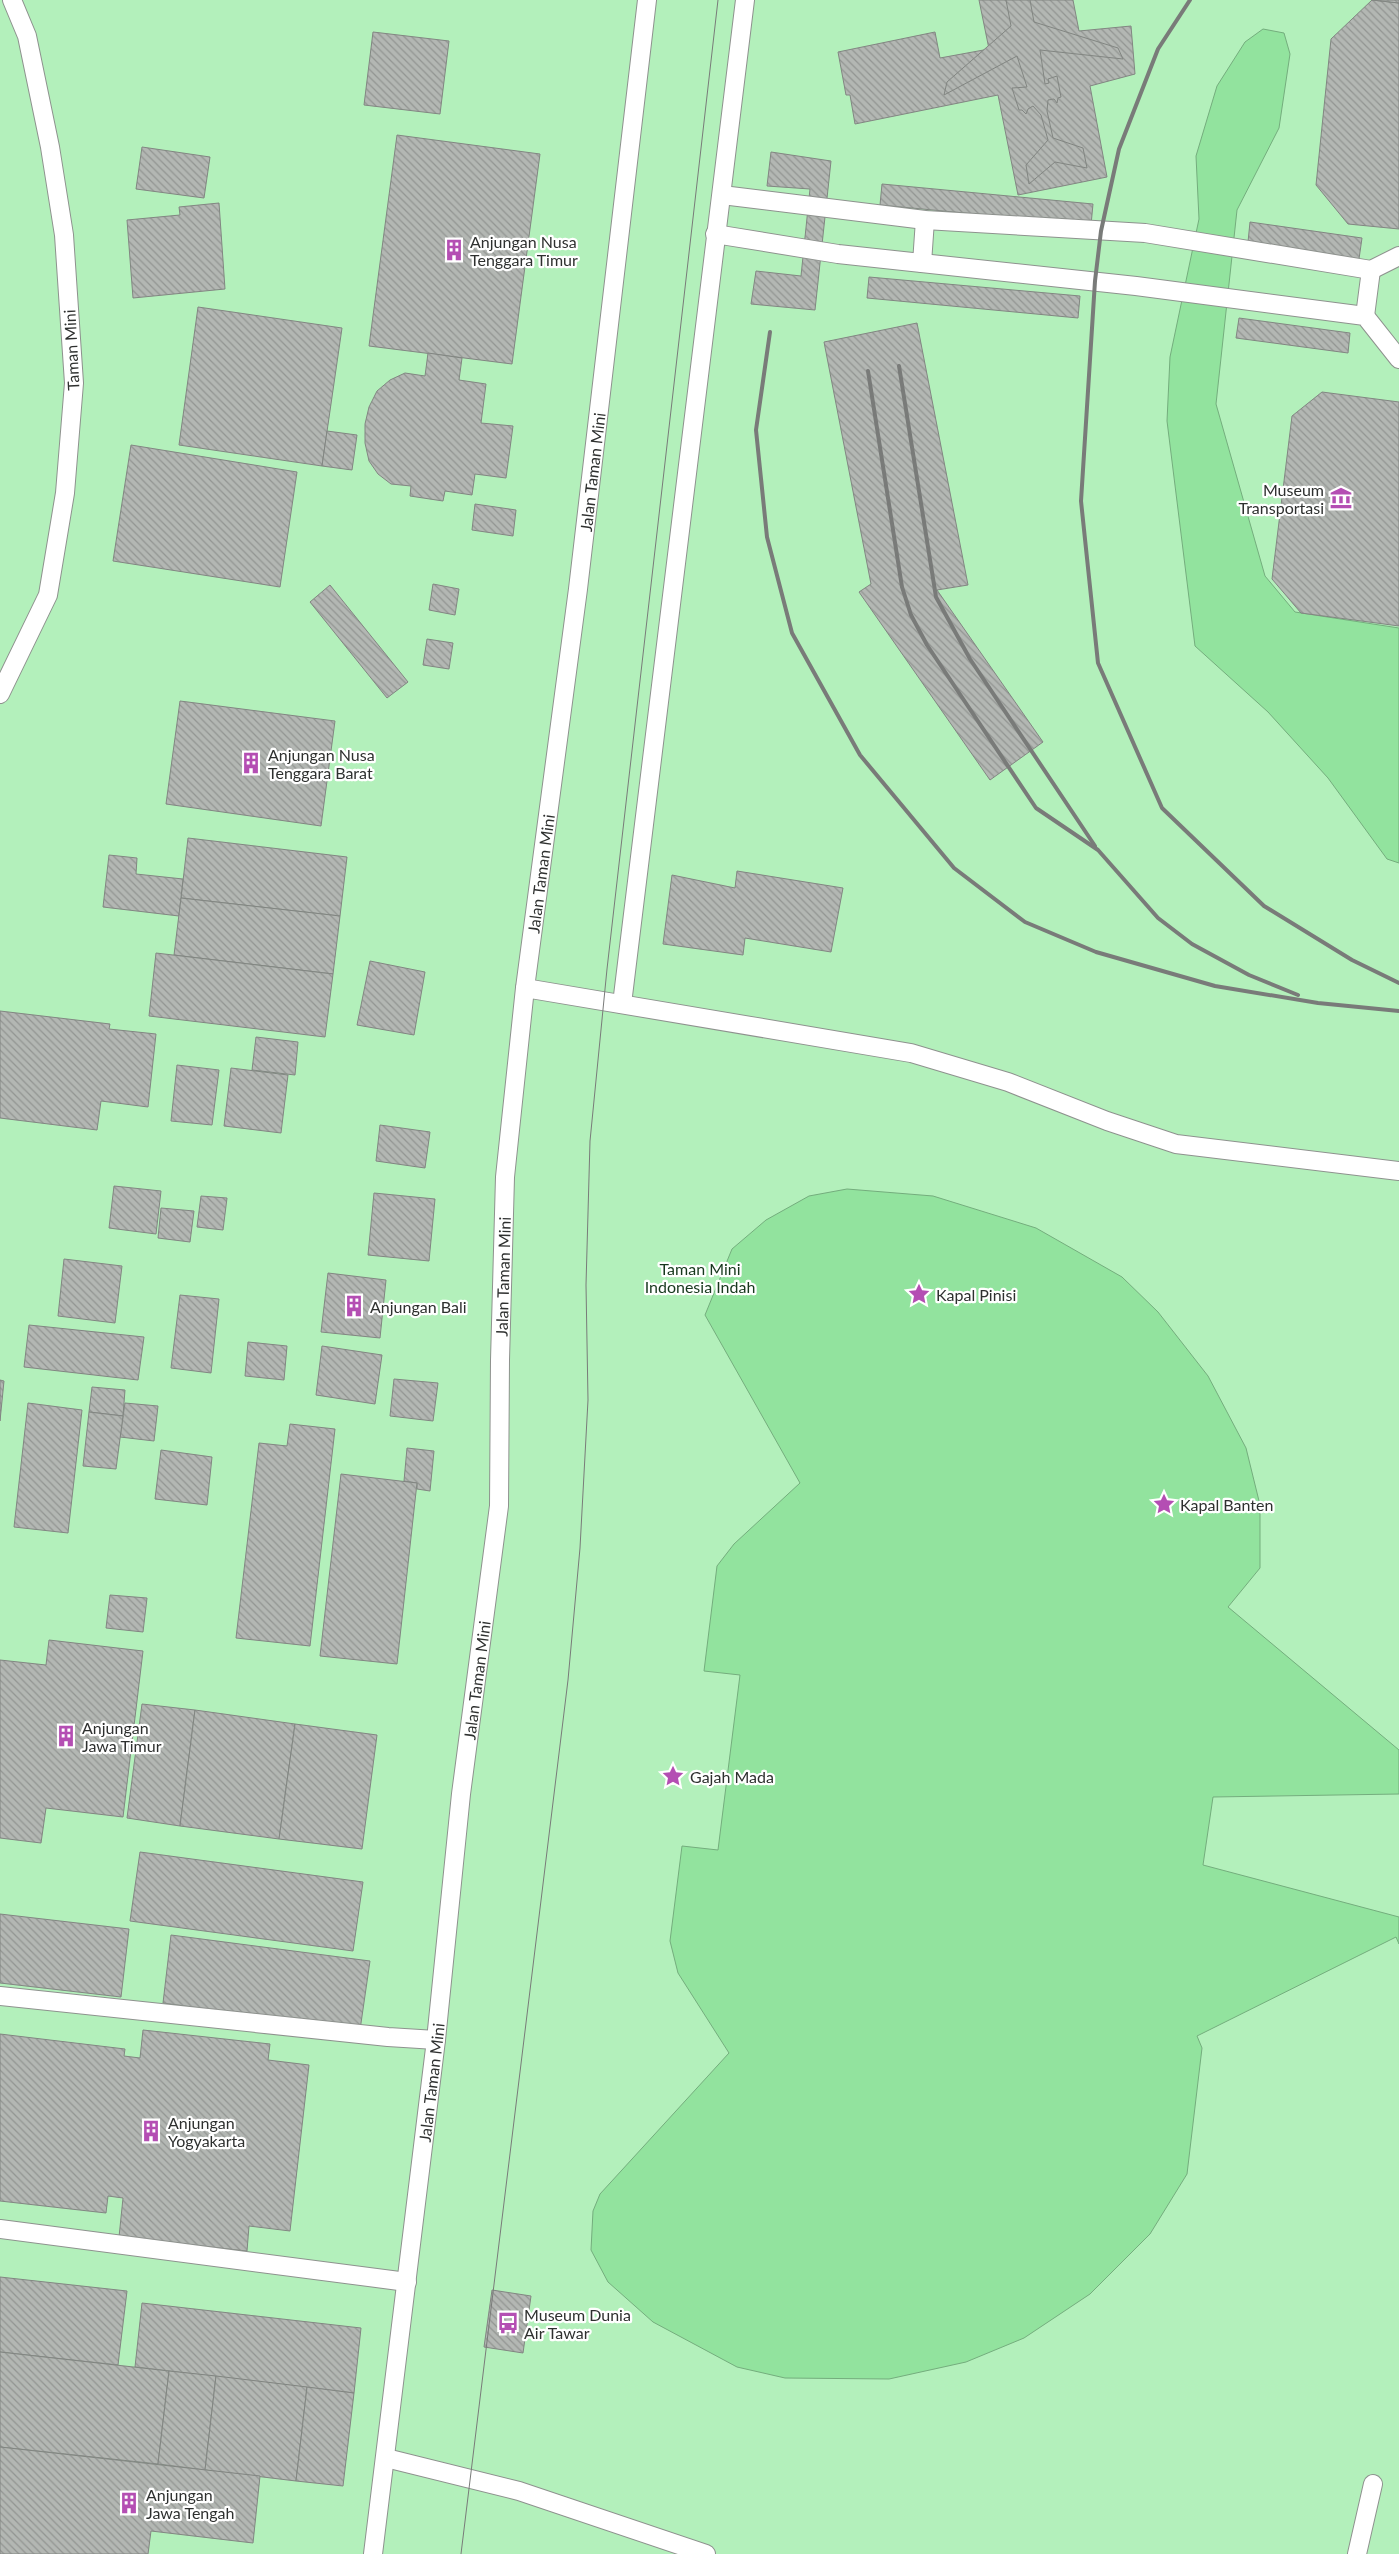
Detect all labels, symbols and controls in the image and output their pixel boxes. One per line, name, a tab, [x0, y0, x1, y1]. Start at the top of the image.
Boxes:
place label: Anjungan Nusa Tenggara Timur	[470, 232, 578, 269]
building icon: Anjungan Nusa Tenggara Timur	[441, 237, 467, 263]
street label: Taman Mini	[59, 309, 83, 391]
street label: Jalan Taman Mini	[575, 411, 608, 533]
place label: Museum Transportasi	[1238, 480, 1324, 517]
museum icon: Museum Transportasi	[1328, 485, 1354, 511]
place label: Anjungan Nusa Tenggara Barat	[268, 745, 375, 782]
building icon: Anjungan Nusa Tenggara Barat	[238, 750, 264, 776]
street label: Jalan Taman Mini	[523, 813, 557, 934]
street label: Jalan Taman Mini	[491, 1216, 513, 1337]
park label: Taman Mini Indonesia Indah	[645, 1259, 755, 1296]
place icon: Kapal Pinisi	[906, 1281, 932, 1307]
place label: Kapal Pinisi	[936, 1285, 1016, 1304]
building icon: Anjungan Bali	[341, 1293, 367, 1319]
place label: Anjungan Bali	[370, 1297, 467, 1316]
place icon: Kapal Banten	[1151, 1491, 1177, 1517]
place label: Kapal Banten	[1180, 1495, 1273, 1514]
street label: Jalan Taman Mini	[459, 1619, 493, 1741]
place label: Anjungan Jawa Timur	[82, 1718, 162, 1755]
building icon: Anjungan Jawa Timur	[53, 1723, 79, 1749]
place icon: Gajah Mada	[660, 1763, 686, 1789]
place label: Gajah Mada	[690, 1767, 774, 1786]
street label: Jalan Taman Mini	[414, 2022, 447, 2143]
place label: Anjungan Yogyakarta	[168, 2113, 245, 2150]
building icon: Anjungan Yogyakarta	[138, 2118, 164, 2144]
place label: Museum Dunia Air Tawar	[524, 2305, 631, 2342]
bus stop icon: Museum Dunia Air Tawar	[495, 2310, 521, 2336]
place label: Anjungan Jawa Tengah	[146, 2485, 234, 2522]
building icon: Anjungan Jawa Tengah	[116, 2490, 142, 2516]

